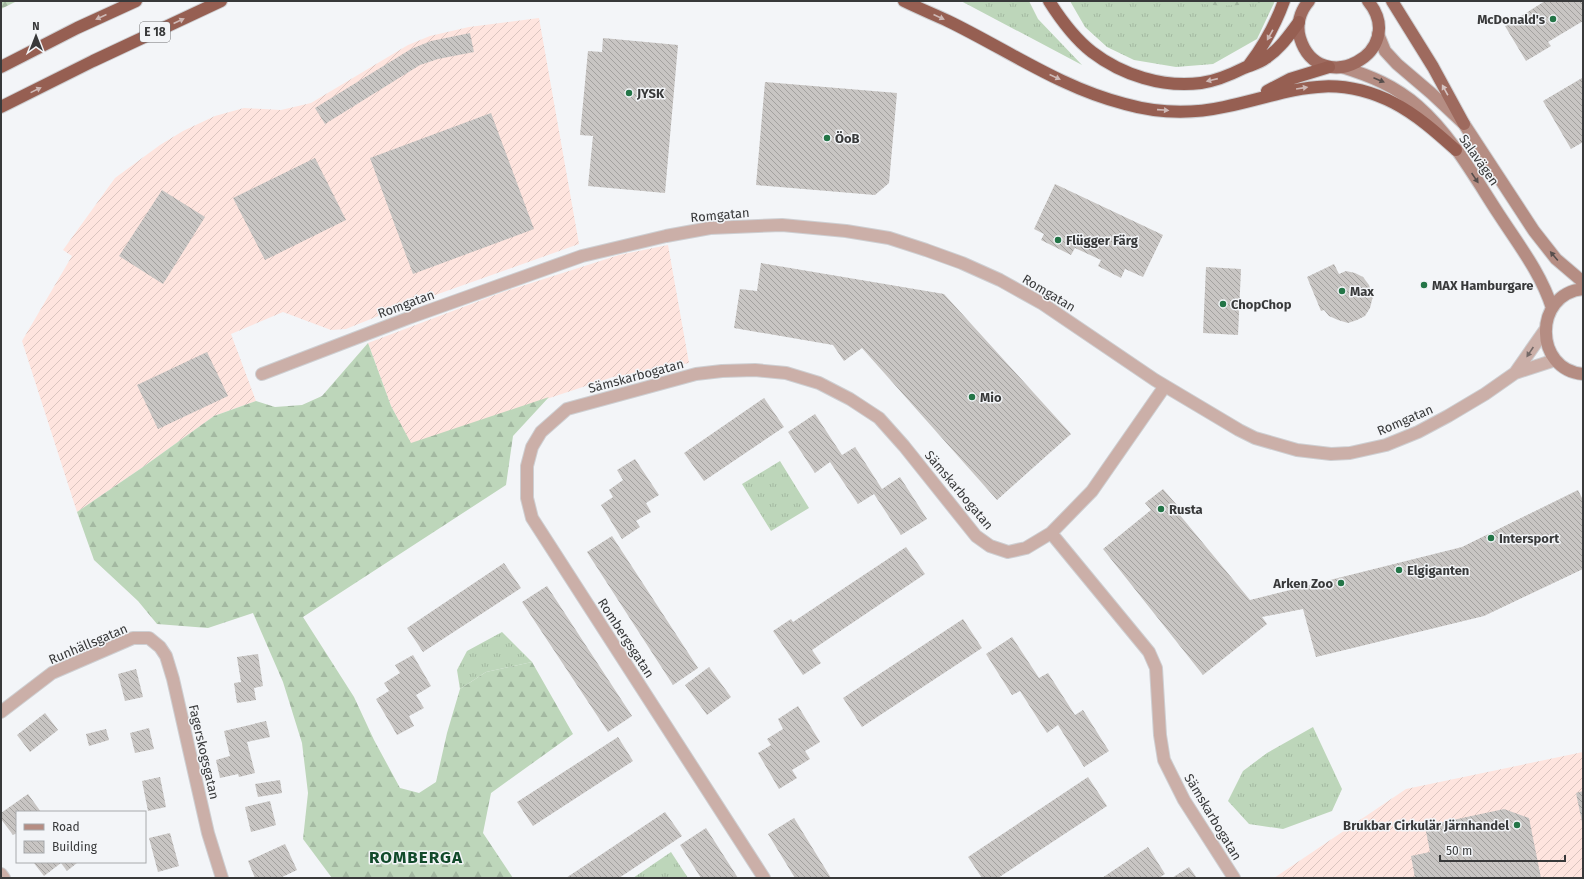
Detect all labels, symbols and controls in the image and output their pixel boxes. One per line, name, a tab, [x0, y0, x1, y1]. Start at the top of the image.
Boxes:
place label: McDonald's	[1477, 12, 1546, 27]
one-way arrow	[95, 14, 107, 20]
one-way arrow	[934, 14, 945, 20]
marker: McDonald's	[1548, 14, 1558, 24]
north arrow	[16, 16, 56, 56]
one-way arrow	[173, 18, 185, 24]
text: N	[32, 20, 40, 33]
road number: E 18	[140, 22, 170, 42]
one-way arrow	[1266, 29, 1273, 41]
one-way arrow	[1049, 74, 1060, 80]
one-way arrow	[1206, 77, 1218, 83]
one-way arrow	[1374, 78, 1386, 84]
one-way arrow	[1442, 84, 1448, 96]
one-way arrow	[1296, 85, 1308, 91]
one-way arrow	[30, 86, 42, 93]
place label: JYSK	[636, 86, 665, 101]
marker: JYSK	[624, 88, 634, 98]
one-way arrow	[1157, 107, 1169, 114]
place label: ÖoB	[835, 130, 860, 146]
street label: Salavägen	[1456, 132, 1502, 188]
marker: ÖoB	[822, 133, 832, 143]
one-way arrow	[1471, 172, 1478, 183]
street label: Romgatan	[690, 205, 750, 225]
place label: Flügger Färg	[1066, 233, 1139, 248]
marker: Flügger Färg	[1053, 235, 1063, 245]
one-way arrow	[1550, 251, 1559, 262]
street label: Romgatan	[1020, 271, 1078, 315]
place label: MAX Hamburgare	[1432, 278, 1534, 293]
marker: MAX Hamburgare	[1419, 280, 1429, 290]
place label: Max	[1350, 284, 1374, 299]
marker: Max	[1337, 286, 1347, 296]
street label: Romgatan	[376, 287, 436, 321]
place label: ChopChop	[1231, 297, 1292, 312]
marker: ChopChop	[1218, 299, 1228, 309]
one-way arrow	[1526, 346, 1534, 357]
street label: Sämskarbogatan	[587, 356, 685, 396]
place label: Mio	[980, 390, 1002, 405]
marker: Mio	[967, 392, 977, 402]
street label: Romgatan	[1375, 402, 1435, 438]
street label: Sämskarbogatan	[922, 448, 996, 532]
place label: Rusta	[1169, 502, 1203, 517]
marker: Rusta	[1156, 504, 1166, 514]
place label: Intersport	[1499, 531, 1560, 546]
marker: Intersport	[1486, 533, 1496, 543]
place label: Elgiganten	[1407, 563, 1469, 578]
marker: Elgiganten	[1394, 565, 1404, 575]
place label: Arken Zoo	[1272, 576, 1333, 591]
marker: Arken Zoo	[1336, 578, 1346, 588]
street label: Rombergsgatan	[595, 595, 657, 681]
street label: Runhällsgatan	[46, 621, 130, 667]
street label: Fagerskogsgatan	[186, 703, 222, 801]
street label: Sämskarbogatan	[1181, 771, 1245, 863]
legend	[16, 811, 146, 863]
place label: Brukbar Cirkulär Järnhandel	[1343, 818, 1509, 833]
text: Road	[52, 820, 80, 834]
marker: Brukbar Cirkulär Järnhandel	[1512, 820, 1522, 830]
scale bar	[1440, 837, 1565, 863]
text: Building	[52, 840, 98, 854]
text: 50 m	[1446, 844, 1472, 858]
district label: ROMBERGA	[369, 847, 463, 868]

